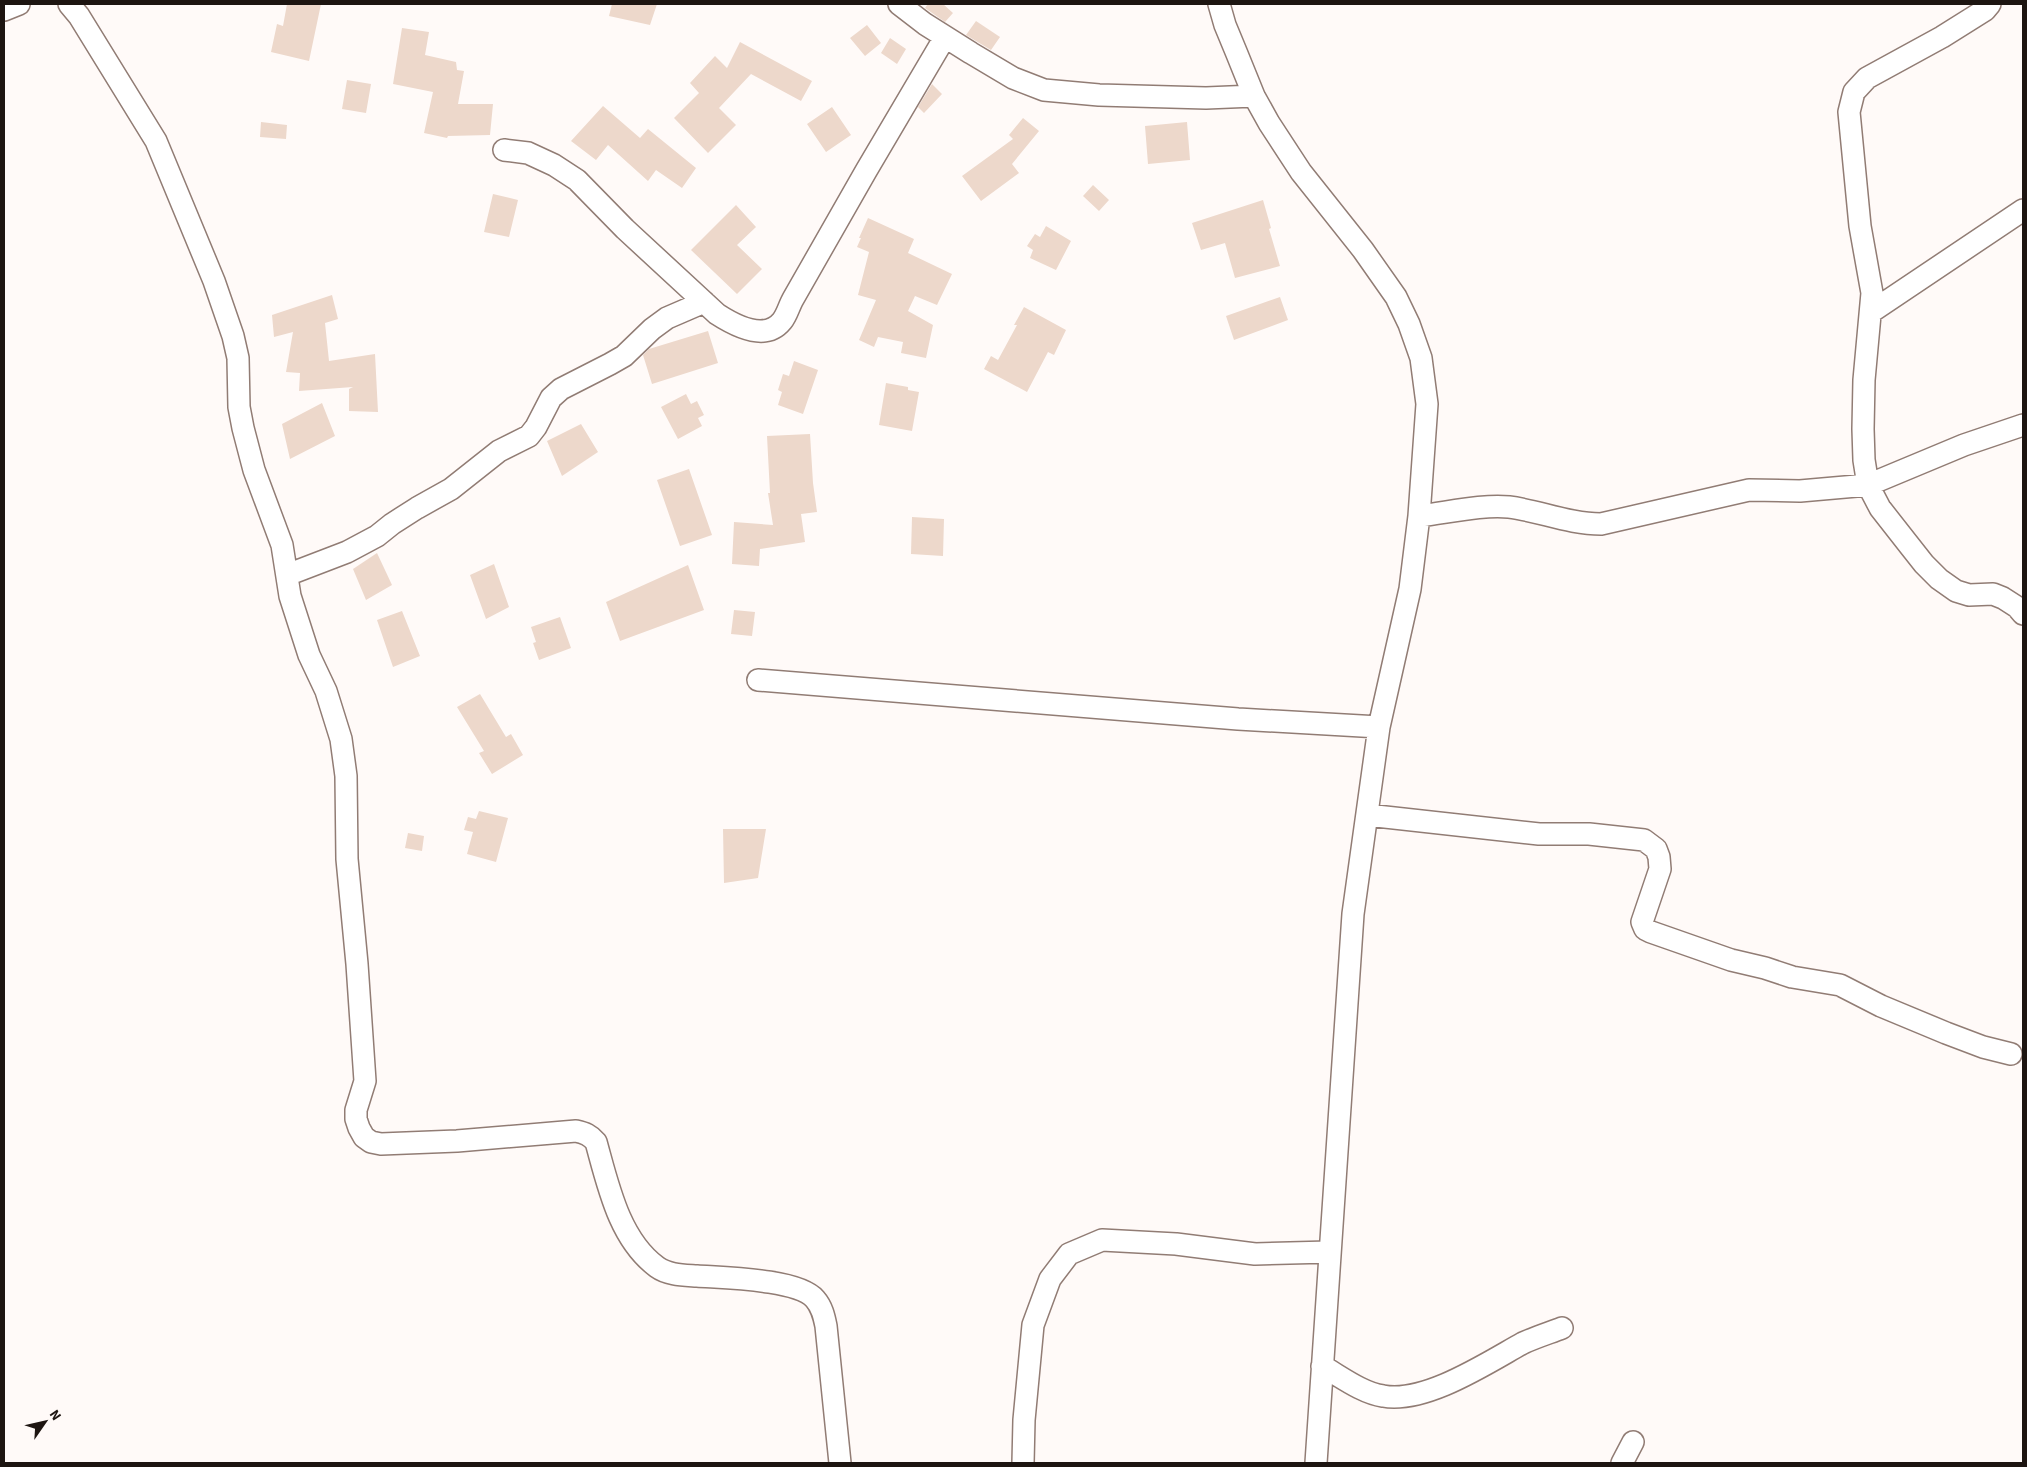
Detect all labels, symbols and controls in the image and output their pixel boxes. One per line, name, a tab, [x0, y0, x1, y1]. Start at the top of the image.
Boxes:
north arrow	[20, 1397, 70, 1447]
text: N	[44, 1406, 66, 1425]

